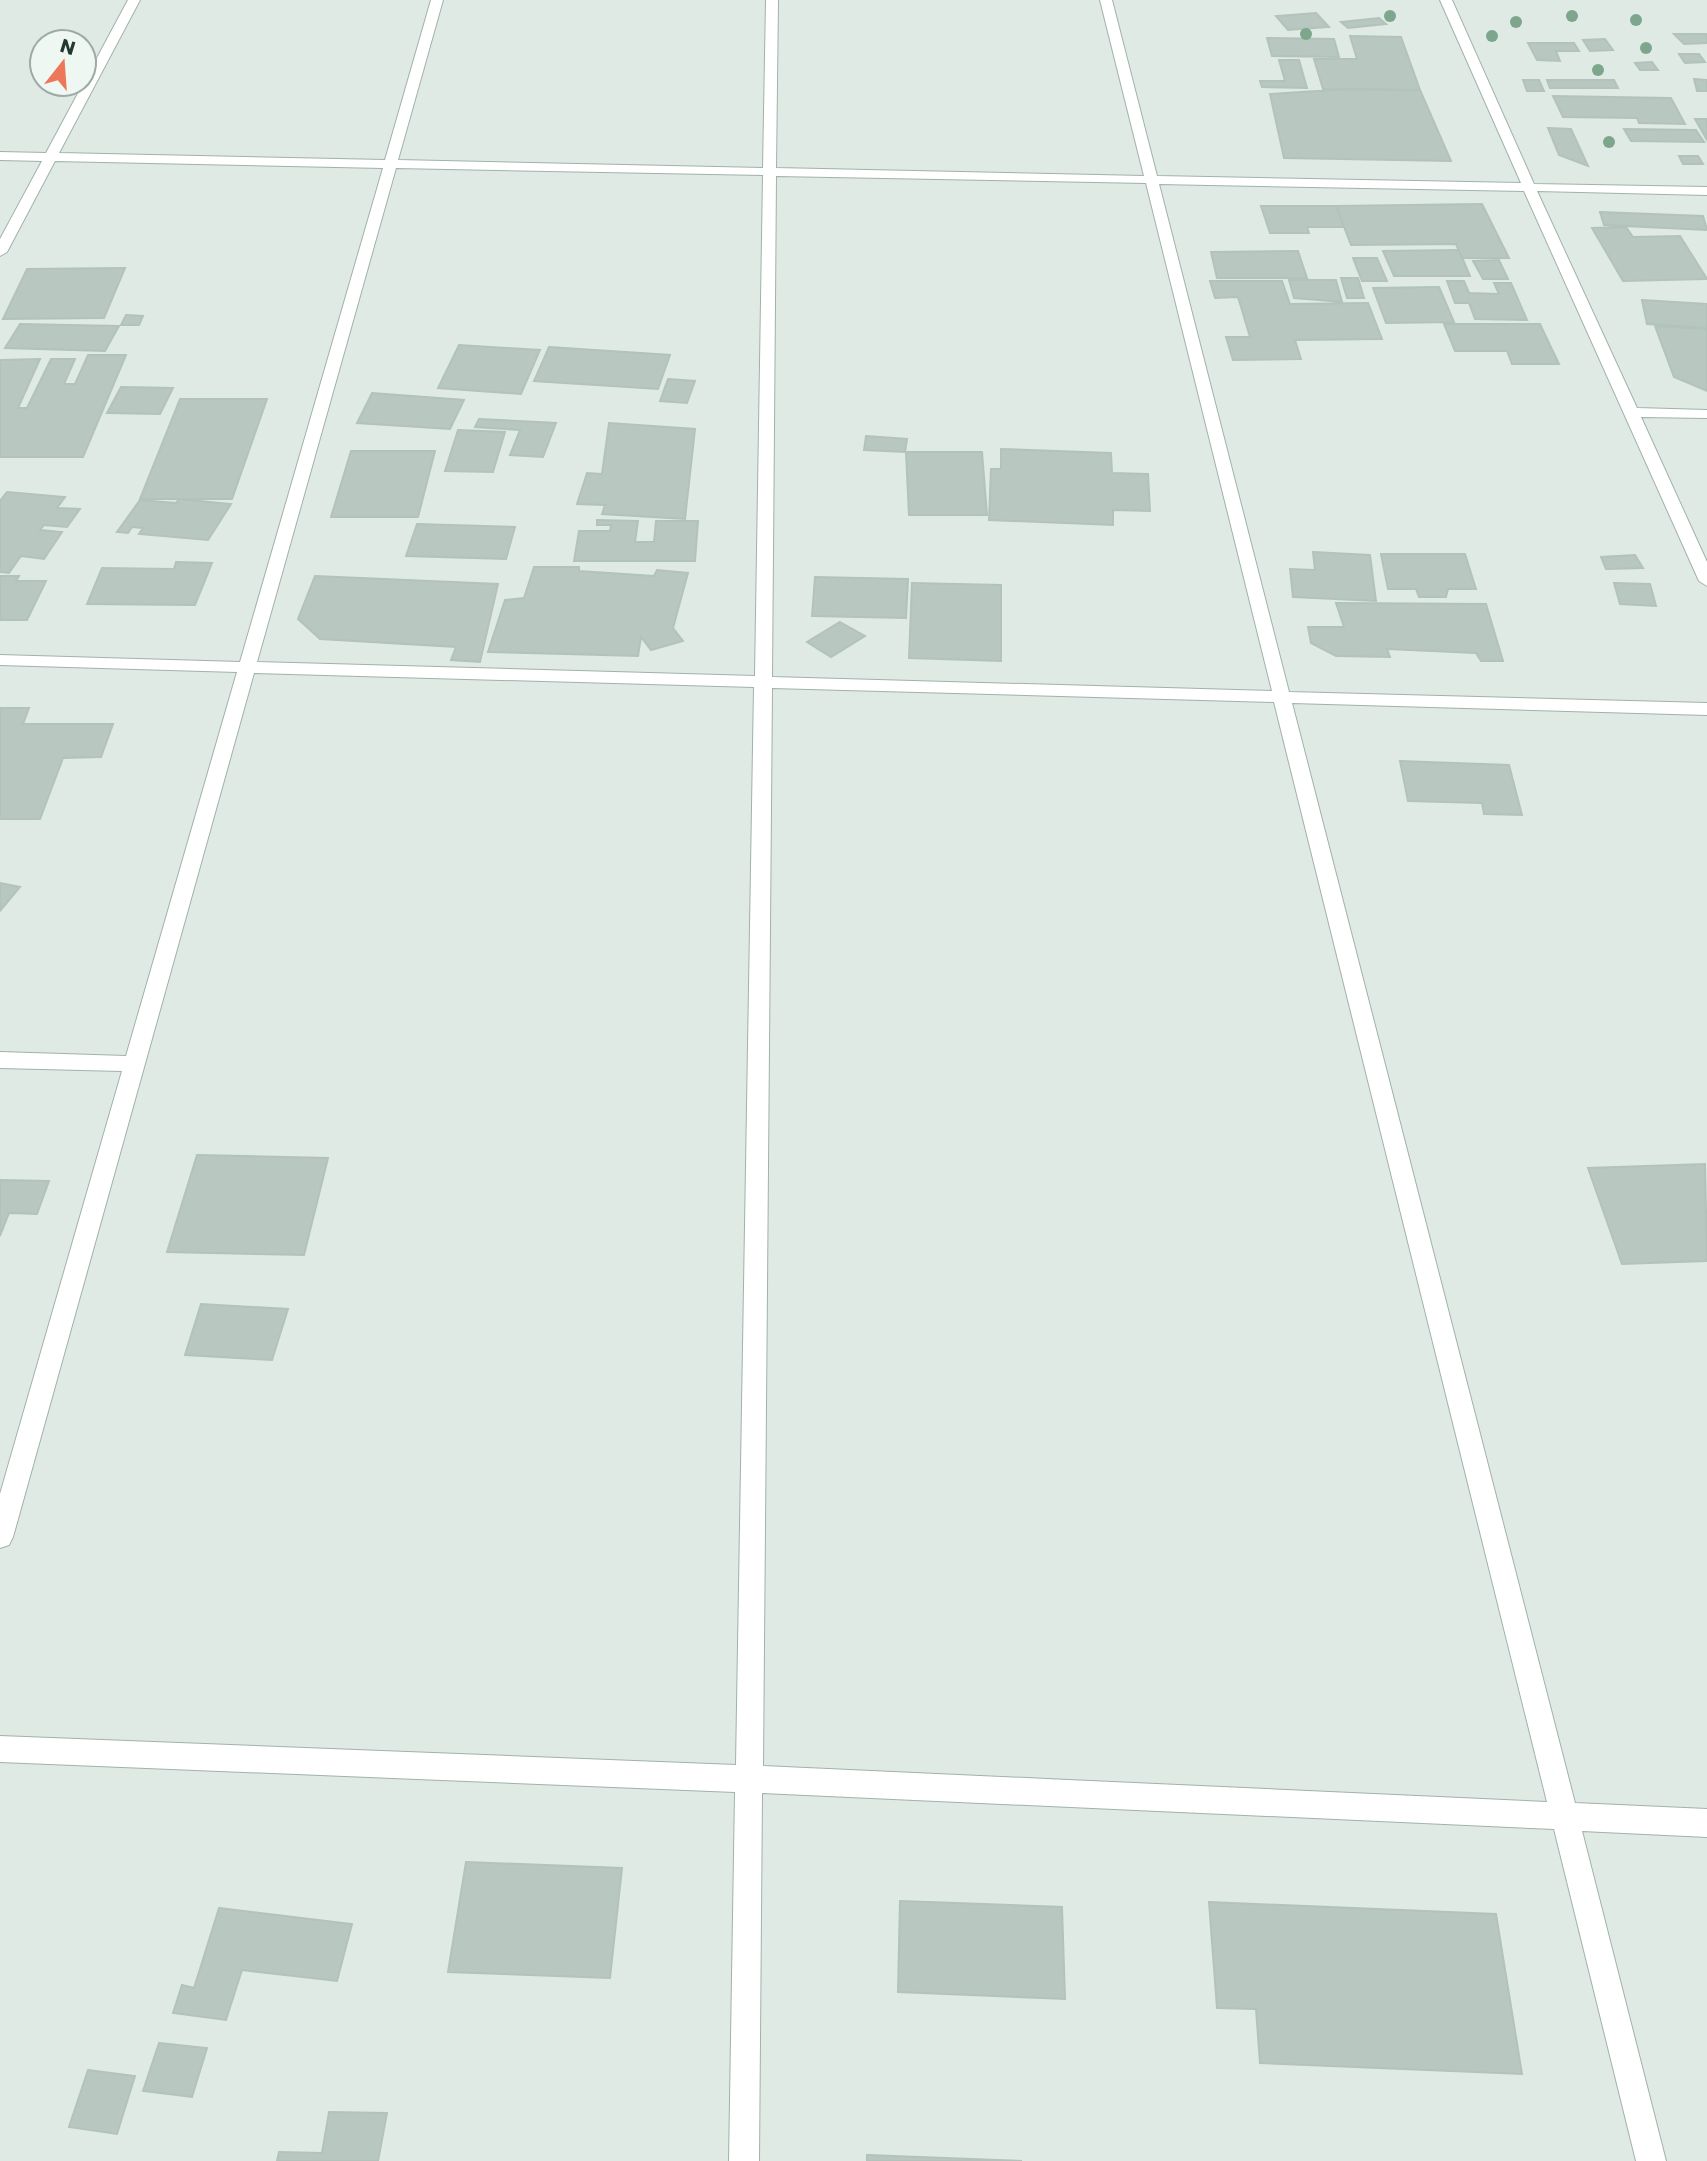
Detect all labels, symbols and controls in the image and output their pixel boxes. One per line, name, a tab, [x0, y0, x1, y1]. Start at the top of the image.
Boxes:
north arrow	[28, 28, 98, 98]
text: N	[57, 32, 79, 62]

